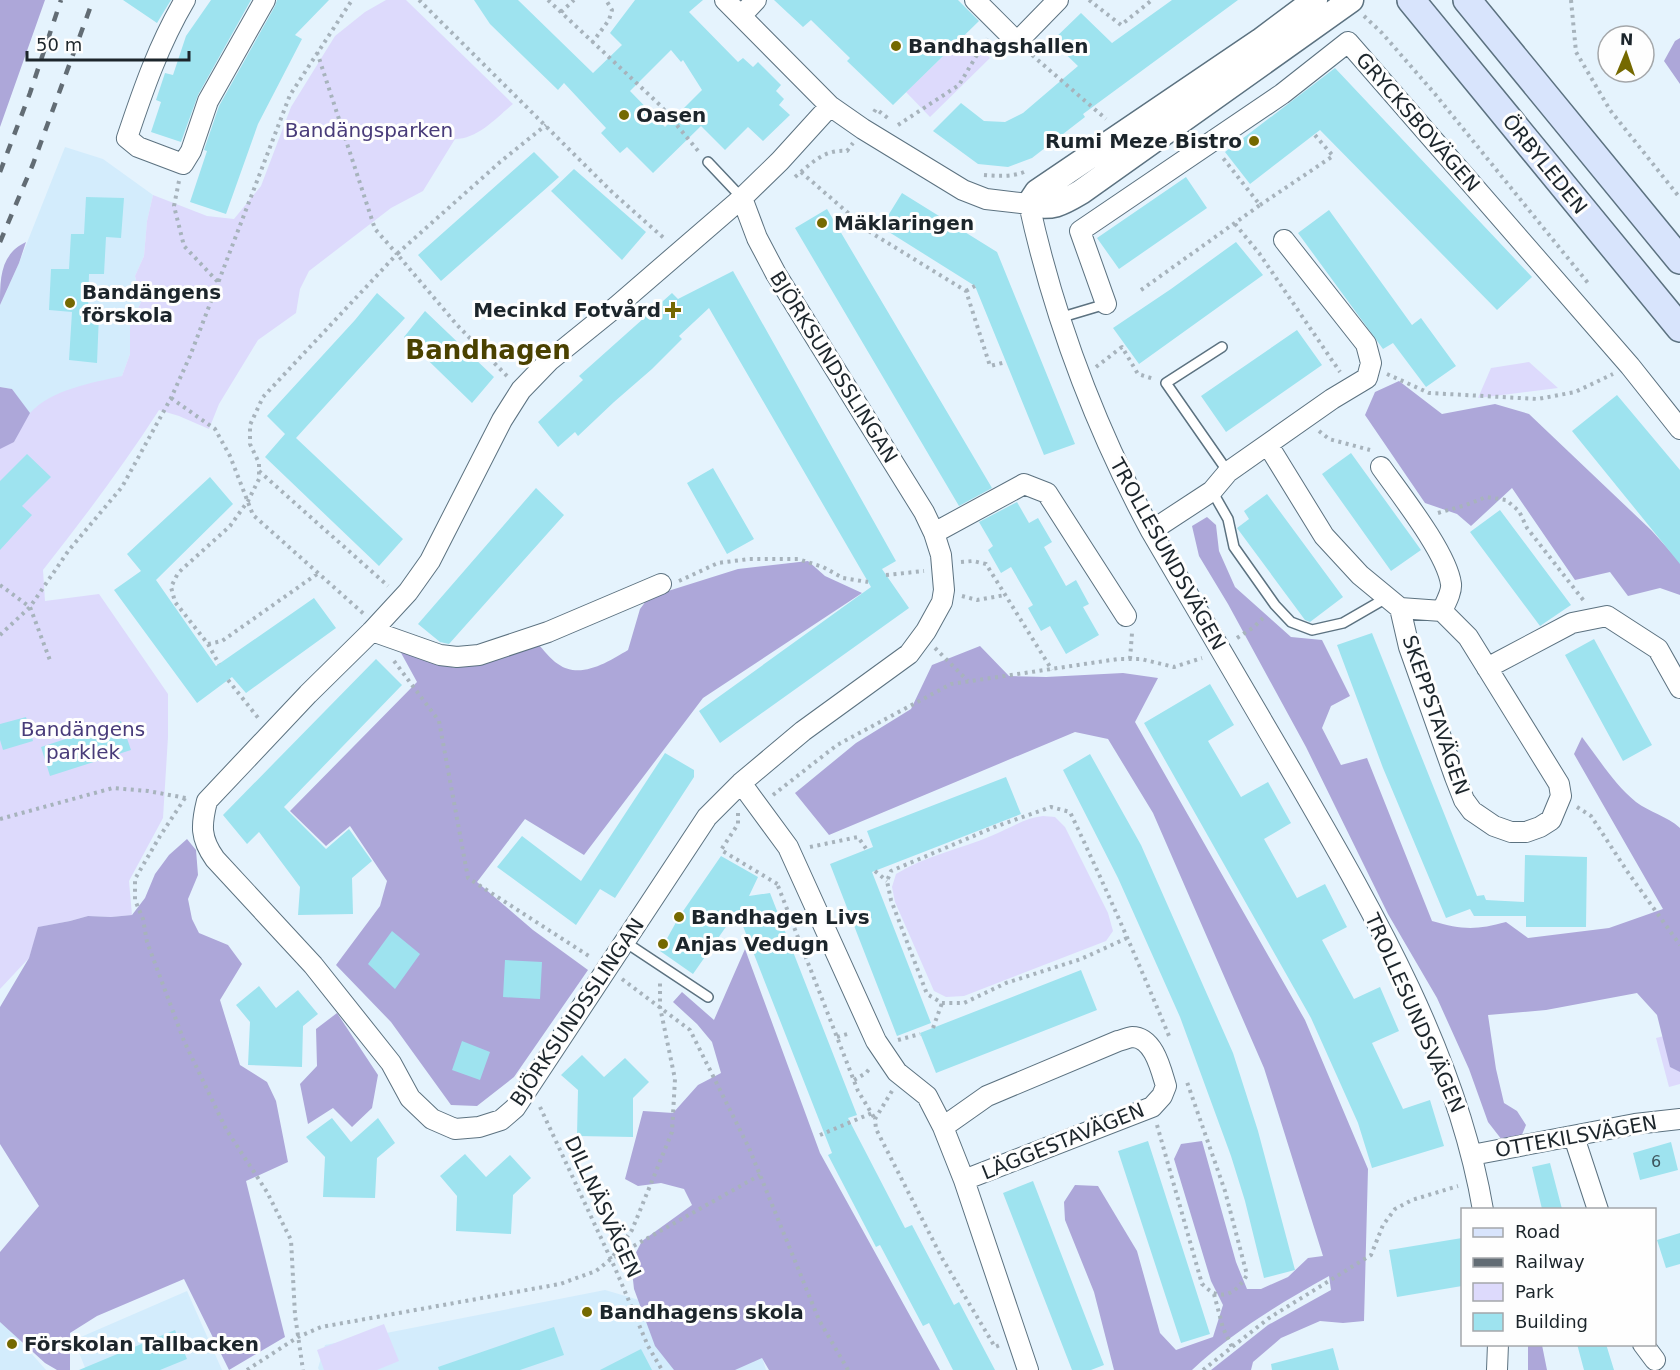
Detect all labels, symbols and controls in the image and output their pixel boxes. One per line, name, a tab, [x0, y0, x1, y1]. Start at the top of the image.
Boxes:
scale bar	[27, 24, 189, 62]
north arrow	[1596, 24, 1656, 84]
text: N	[1619, 30, 1634, 49]
text: 50 m	[36, 34, 82, 55]
place label: Bandhagshallen	[908, 34, 1089, 58]
marker: Bandhagshallen	[889, 39, 903, 53]
street label: GRYCKSBOVÄGEN	[1351, 47, 1485, 197]
place label: Oasen	[636, 103, 706, 127]
marker: Oasen	[617, 108, 631, 122]
street label: ÖRBYLEDEN	[1498, 109, 1592, 219]
park label: Bandängsparken	[285, 118, 453, 142]
place label: Rumi Meze Bistro	[1045, 129, 1242, 153]
marker: Rumi Meze Bistro	[1247, 134, 1261, 148]
place label: Mäklaringen	[834, 211, 974, 235]
marker: Mäklaringen	[815, 216, 829, 230]
street label: BJÖRKSUNDSSLINGAN	[765, 267, 903, 467]
place label: Bandängens förskola	[82, 280, 221, 327]
marker: Bandängens förskola	[63, 296, 77, 310]
place label: Mecinkd Fotvård	[473, 298, 661, 322]
marker: Mecinkd Fotvård	[666, 303, 680, 317]
district label: Bandhagen	[405, 335, 571, 365]
street label: TROLLESUNDSVÄGEN	[1105, 453, 1231, 654]
street label: SKEPPSTAVÄGEN	[1397, 632, 1475, 798]
park label: Bandängens parklek	[21, 717, 145, 764]
place label: Bandhagen Livs	[691, 905, 870, 929]
street label: TROLLESUNDSVÄGEN	[1360, 909, 1470, 1117]
marker: Bandhagen Livs	[672, 910, 686, 924]
street label: BJÖRKSUNDSSLINGAN	[505, 913, 649, 1111]
place label: Anjas Vedugn	[675, 932, 829, 956]
marker: Anjas Vedugn	[656, 937, 670, 951]
street label: LÄGGESTAVÄGEN	[978, 1097, 1148, 1185]
street label: OTTEKILSVÄGEN	[1493, 1110, 1659, 1162]
street label: DILLNÄSVÄGEN	[560, 1132, 646, 1282]
house number: 6	[1651, 1152, 1661, 1171]
legend	[1461, 1208, 1656, 1346]
text: Road	[1515, 1221, 1560, 1242]
text: Railway	[1515, 1251, 1585, 1272]
text: Park	[1515, 1281, 1554, 1302]
place label: Bandhagens skola	[599, 1300, 804, 1324]
marker: Bandhagens skola	[580, 1305, 594, 1319]
text: Building	[1515, 1311, 1588, 1332]
place label: Förskolan Tallbacken	[24, 1332, 259, 1356]
marker: Förskolan Tallbacken	[5, 1337, 19, 1351]

